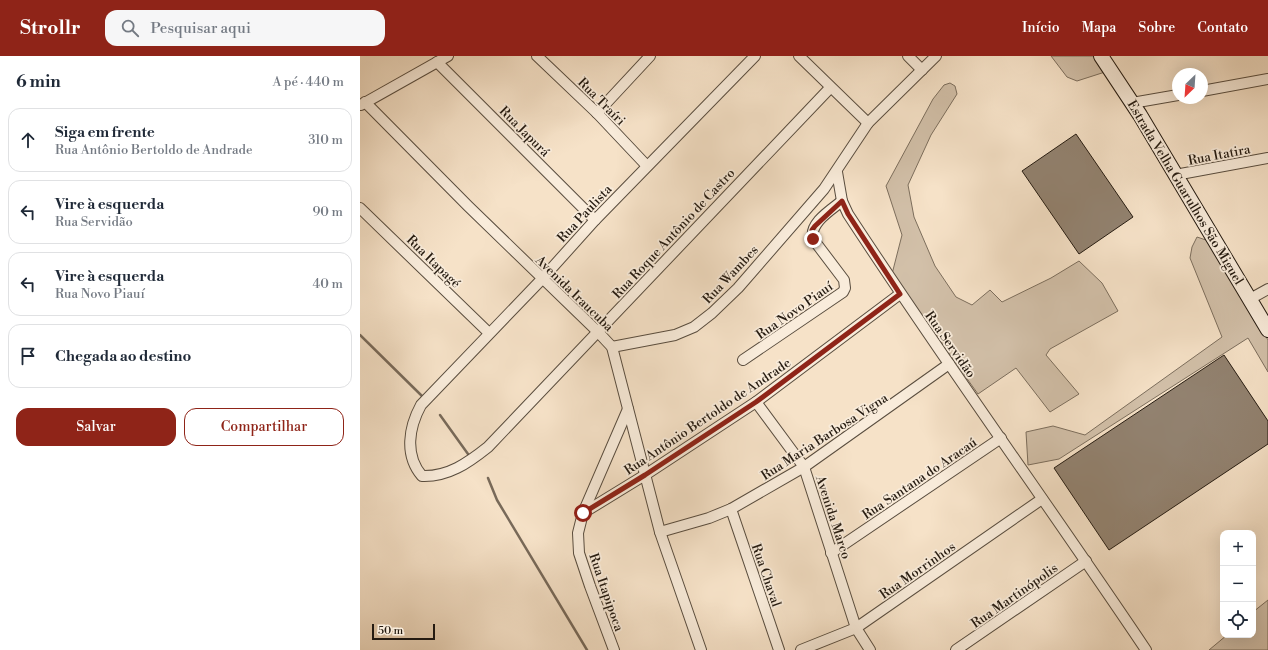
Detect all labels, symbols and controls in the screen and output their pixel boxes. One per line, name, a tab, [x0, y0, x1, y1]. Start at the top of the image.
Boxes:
search box	[105, 10, 385, 46]
text: Strollr	[20, 16, 81, 40]
icon: search	[119, 17, 141, 39]
text: Pesquisar aqui	[151, 19, 251, 38]
text: Início	[1022, 19, 1060, 37]
text: Mapa	[1082, 19, 1116, 37]
text: Sobre	[1138, 19, 1175, 37]
text: Contato	[1197, 19, 1248, 37]
north arrow	[1172, 68, 1208, 104]
text: 6 min	[16, 71, 61, 93]
text: A pé · 440 m	[272, 74, 344, 90]
street label: Rua Traíri	[574, 75, 628, 129]
street label: Estrada Velha Guarulhos São Miguel	[1124, 97, 1247, 288]
street label: Rua Japurá	[496, 103, 553, 161]
text: Siga em frente	[55, 123, 155, 142]
icon: ahead	[17, 129, 39, 151]
text: 310 m	[308, 132, 343, 148]
street label: Rua Itatira	[1187, 141, 1252, 169]
text: Rua Antônio Bertoldo de Andrade	[55, 142, 253, 158]
street label: Rua Roque Antônio de Castro	[609, 165, 738, 302]
street label: Rua Paulista	[554, 181, 616, 246]
text: Vire à esquerda	[55, 195, 164, 214]
icon: left	[17, 201, 39, 223]
text: 90 m	[312, 204, 343, 220]
text: Rua Servidão	[55, 214, 133, 230]
route end	[804, 230, 822, 248]
street label: Rua Itapagé	[403, 232, 464, 292]
street label: Rua Wambes	[700, 242, 762, 307]
street label: Avenida Iraucuba	[531, 252, 617, 335]
text: Vire à esquerda	[55, 267, 164, 286]
icon: left	[17, 273, 39, 295]
text: 40 m	[313, 276, 343, 292]
street label: Rua Novo Piauí	[753, 278, 837, 343]
text: Rua Novo Piauí	[55, 286, 145, 302]
street label: Rua Servidão	[921, 308, 979, 381]
icon: arrive	[17, 345, 39, 367]
text: Chegada ao destino	[55, 347, 191, 366]
street label: Rua Antônio Bertoldo de Andrade	[621, 355, 794, 479]
street label: Rua Maria Barbosa Vigna	[758, 390, 891, 484]
button: Salvar	[16, 408, 176, 446]
button: Compartilhar	[184, 408, 344, 446]
street label: Rua Santana do Aracaú	[859, 434, 980, 523]
street label: Avenida Marco	[812, 472, 854, 561]
route start	[574, 504, 592, 522]
map controls	[1220, 530, 1256, 638]
button: +	[1220, 530, 1256, 566]
street label: Rua Morrinhos	[877, 539, 959, 603]
street label: Rua Chaval	[748, 542, 784, 609]
street label: Rua Itapipoca	[585, 551, 627, 634]
street label: Rua Martinópolis	[968, 560, 1061, 632]
button: −	[1220, 566, 1256, 602]
button: locate	[1220, 602, 1256, 638]
scale bar	[372, 622, 435, 641]
text: 50 m	[378, 624, 403, 638]

